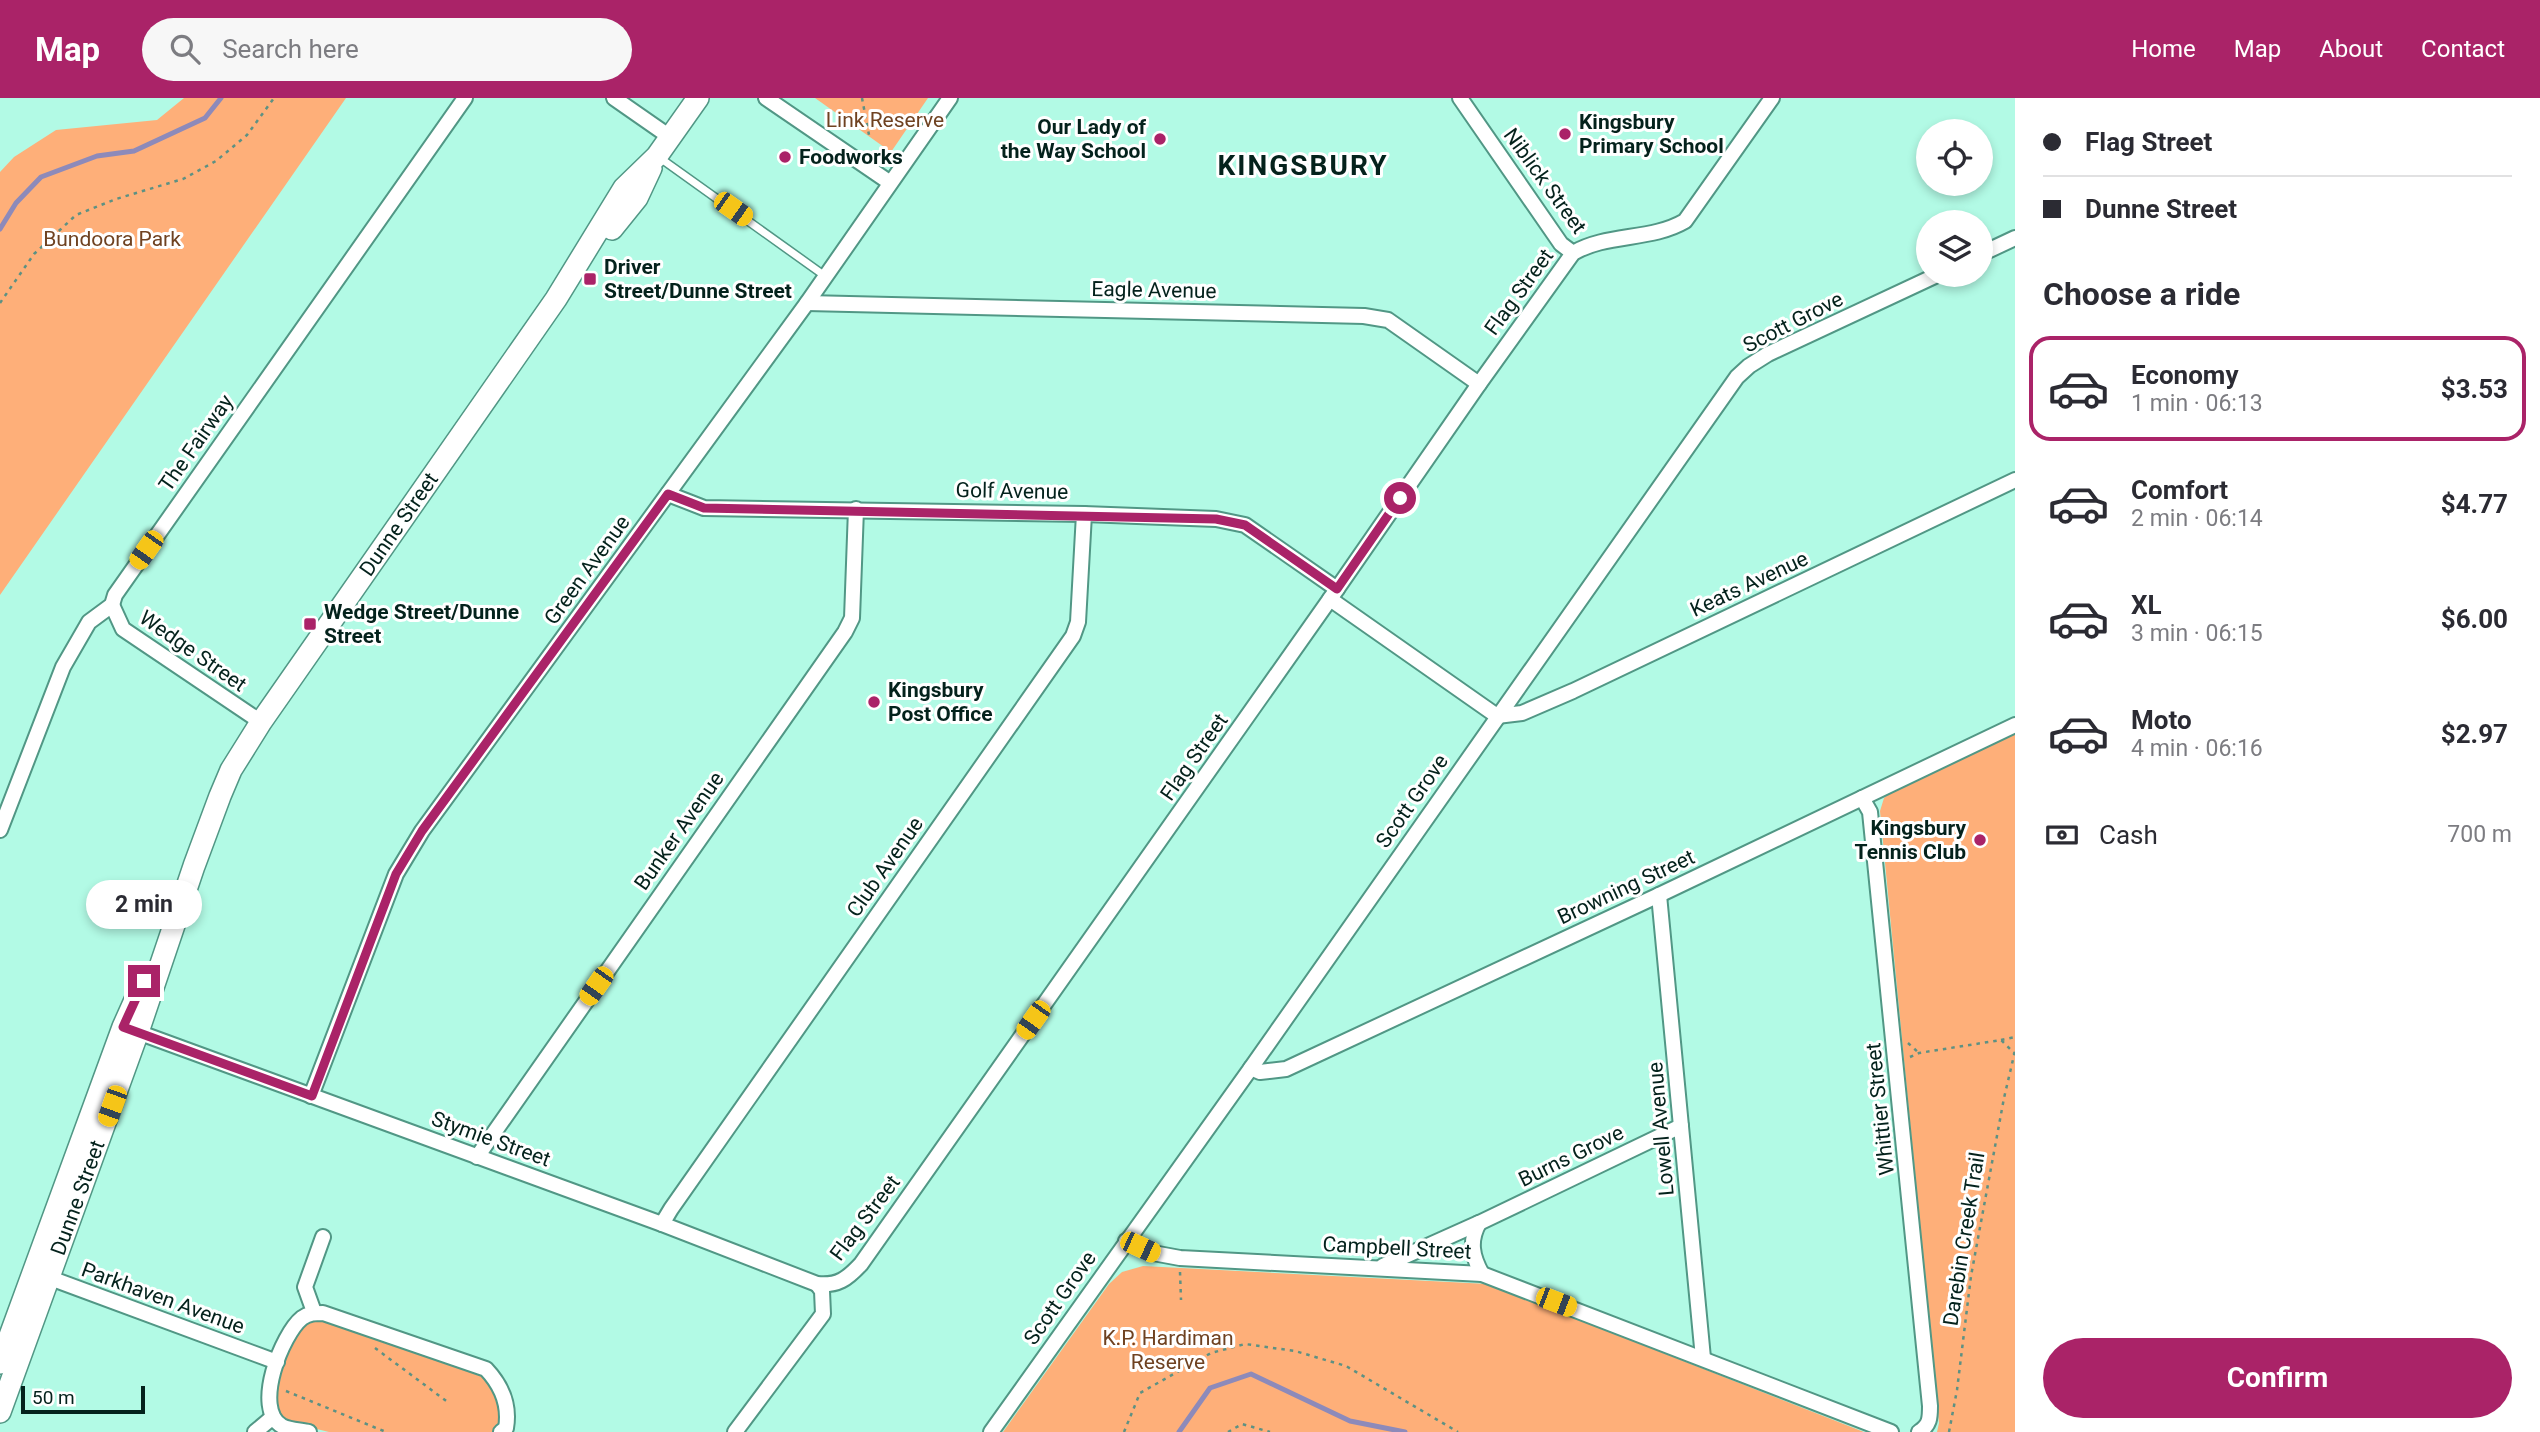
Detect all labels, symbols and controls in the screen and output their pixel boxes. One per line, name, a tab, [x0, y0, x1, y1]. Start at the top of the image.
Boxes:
search box	[142, 18, 632, 81]
text: Map	[35, 30, 100, 69]
icon: search	[166, 30, 204, 68]
text: Search here	[222, 34, 359, 64]
text: Home	[2131, 35, 2196, 63]
text: Map	[2234, 35, 2281, 63]
text: About	[2319, 35, 2383, 63]
text: Contact	[2421, 35, 2505, 63]
park label: Link Reserve	[826, 108, 944, 132]
place label: Kingsbury Primary School	[1579, 110, 1724, 158]
place label: Our Lady of the Way School	[1001, 115, 1146, 163]
map controls	[1916, 119, 1993, 287]
button: locate	[1916, 119, 1993, 196]
street label: Niblick Street	[1499, 124, 1591, 238]
marker: Kingsbury Primary School	[1557, 126, 1573, 142]
text: Flag Street	[2085, 127, 2212, 157]
marker: Our Lady of the Way School	[1152, 131, 1168, 147]
place label: Foodworks	[799, 145, 903, 169]
marker: Foodworks	[777, 149, 793, 165]
district label: KINGSBURY	[1217, 149, 1389, 182]
car	[710, 188, 757, 230]
text: Dunne Street	[2085, 194, 2237, 224]
button: layers	[1916, 210, 1993, 287]
park label: Bundoora Park	[43, 227, 181, 251]
street label: Flag Street	[1480, 244, 1558, 340]
place label: Driver Street/Dunne Street	[604, 255, 792, 303]
marker: Driver Street/Dunne Street	[582, 271, 598, 287]
text: Choose a ride	[2043, 275, 2240, 313]
street label: Eagle Avenue	[1091, 277, 1217, 303]
street label: Scott Grove	[1739, 287, 1847, 357]
icon: car	[2047, 357, 2110, 420]
text: Economy	[2131, 360, 2238, 390]
text: $3.53	[2441, 374, 2508, 404]
street label: The Fairway	[154, 390, 238, 496]
text: 1 min · 06:13	[2131, 390, 2263, 417]
street label: Dunne Street	[355, 468, 443, 581]
icon: car	[2047, 472, 2110, 535]
text: Comfort	[2131, 475, 2228, 505]
street label: Golf Avenue	[956, 478, 1068, 504]
route start	[1384, 482, 1416, 514]
text: $4.77	[2441, 489, 2508, 519]
text: 2 min · 06:14	[2131, 505, 2263, 532]
street label: Green Avenue	[539, 511, 635, 629]
car	[126, 527, 167, 573]
street label: Keats Avenue	[1686, 546, 1812, 622]
icon: car	[2047, 587, 2110, 650]
text: XL	[2131, 590, 2162, 620]
place label: Wedge Street/Dunne Street	[324, 600, 519, 648]
text: $6.00	[2441, 604, 2508, 634]
street label: Wedge Street	[135, 605, 251, 697]
marker: Wedge Street/Dunne Street	[302, 616, 318, 632]
text: 3 min · 06:15	[2131, 620, 2263, 647]
place label: Kingsbury Post Office	[888, 678, 993, 726]
marker: Kingsbury Post Office	[866, 694, 882, 710]
icon: car	[2047, 702, 2110, 765]
text: Moto	[2131, 705, 2192, 735]
street label: Flag Street	[1155, 709, 1233, 805]
text: $2.97	[2441, 719, 2508, 749]
text: 4 min · 06:16	[2131, 735, 2263, 762]
street label: Scott Grove	[1371, 750, 1453, 852]
street label: Bunker Avenue	[629, 767, 729, 895]
street label: Club Avenue	[842, 813, 928, 921]
place label: Kingsbury Tennis Club	[1855, 816, 1966, 864]
icon: cash	[2043, 816, 2081, 854]
text: Cash	[2099, 820, 2158, 850]
text: 700 m	[2447, 821, 2512, 848]
marker: Kingsbury Tennis Club	[1972, 832, 1988, 848]
street label: Browning Street	[1554, 845, 1698, 929]
callout: 2 min	[86, 880, 202, 928]
text: 2 min	[115, 891, 173, 918]
car	[576, 963, 617, 1009]
route end	[128, 965, 160, 997]
car	[1013, 997, 1054, 1043]
street label: Whittier Street	[1861, 1041, 1899, 1176]
street label: Lowell Avenue	[1643, 1061, 1679, 1197]
car	[95, 1083, 130, 1129]
street label: Stymie Street	[428, 1106, 554, 1172]
street label: Burns Grove	[1515, 1120, 1627, 1192]
street label: Dunne Street	[46, 1137, 110, 1258]
street label: Darebin Creek Trail	[1938, 1151, 1990, 1327]
street label: Flag Street	[825, 1171, 905, 1265]
car	[1117, 1229, 1164, 1265]
street label: Campbell Street	[1322, 1232, 1472, 1264]
street label: Scott Grove	[1019, 1247, 1101, 1349]
street label: Parkhaven Avenue	[78, 1257, 248, 1339]
car	[1533, 1285, 1580, 1319]
park label: K.P. Hardiman Reserve	[1102, 1326, 1234, 1374]
button: Confirm	[2043, 1338, 2512, 1418]
scale bar	[21, 1383, 145, 1415]
text: 50 m	[32, 1386, 75, 1409]

